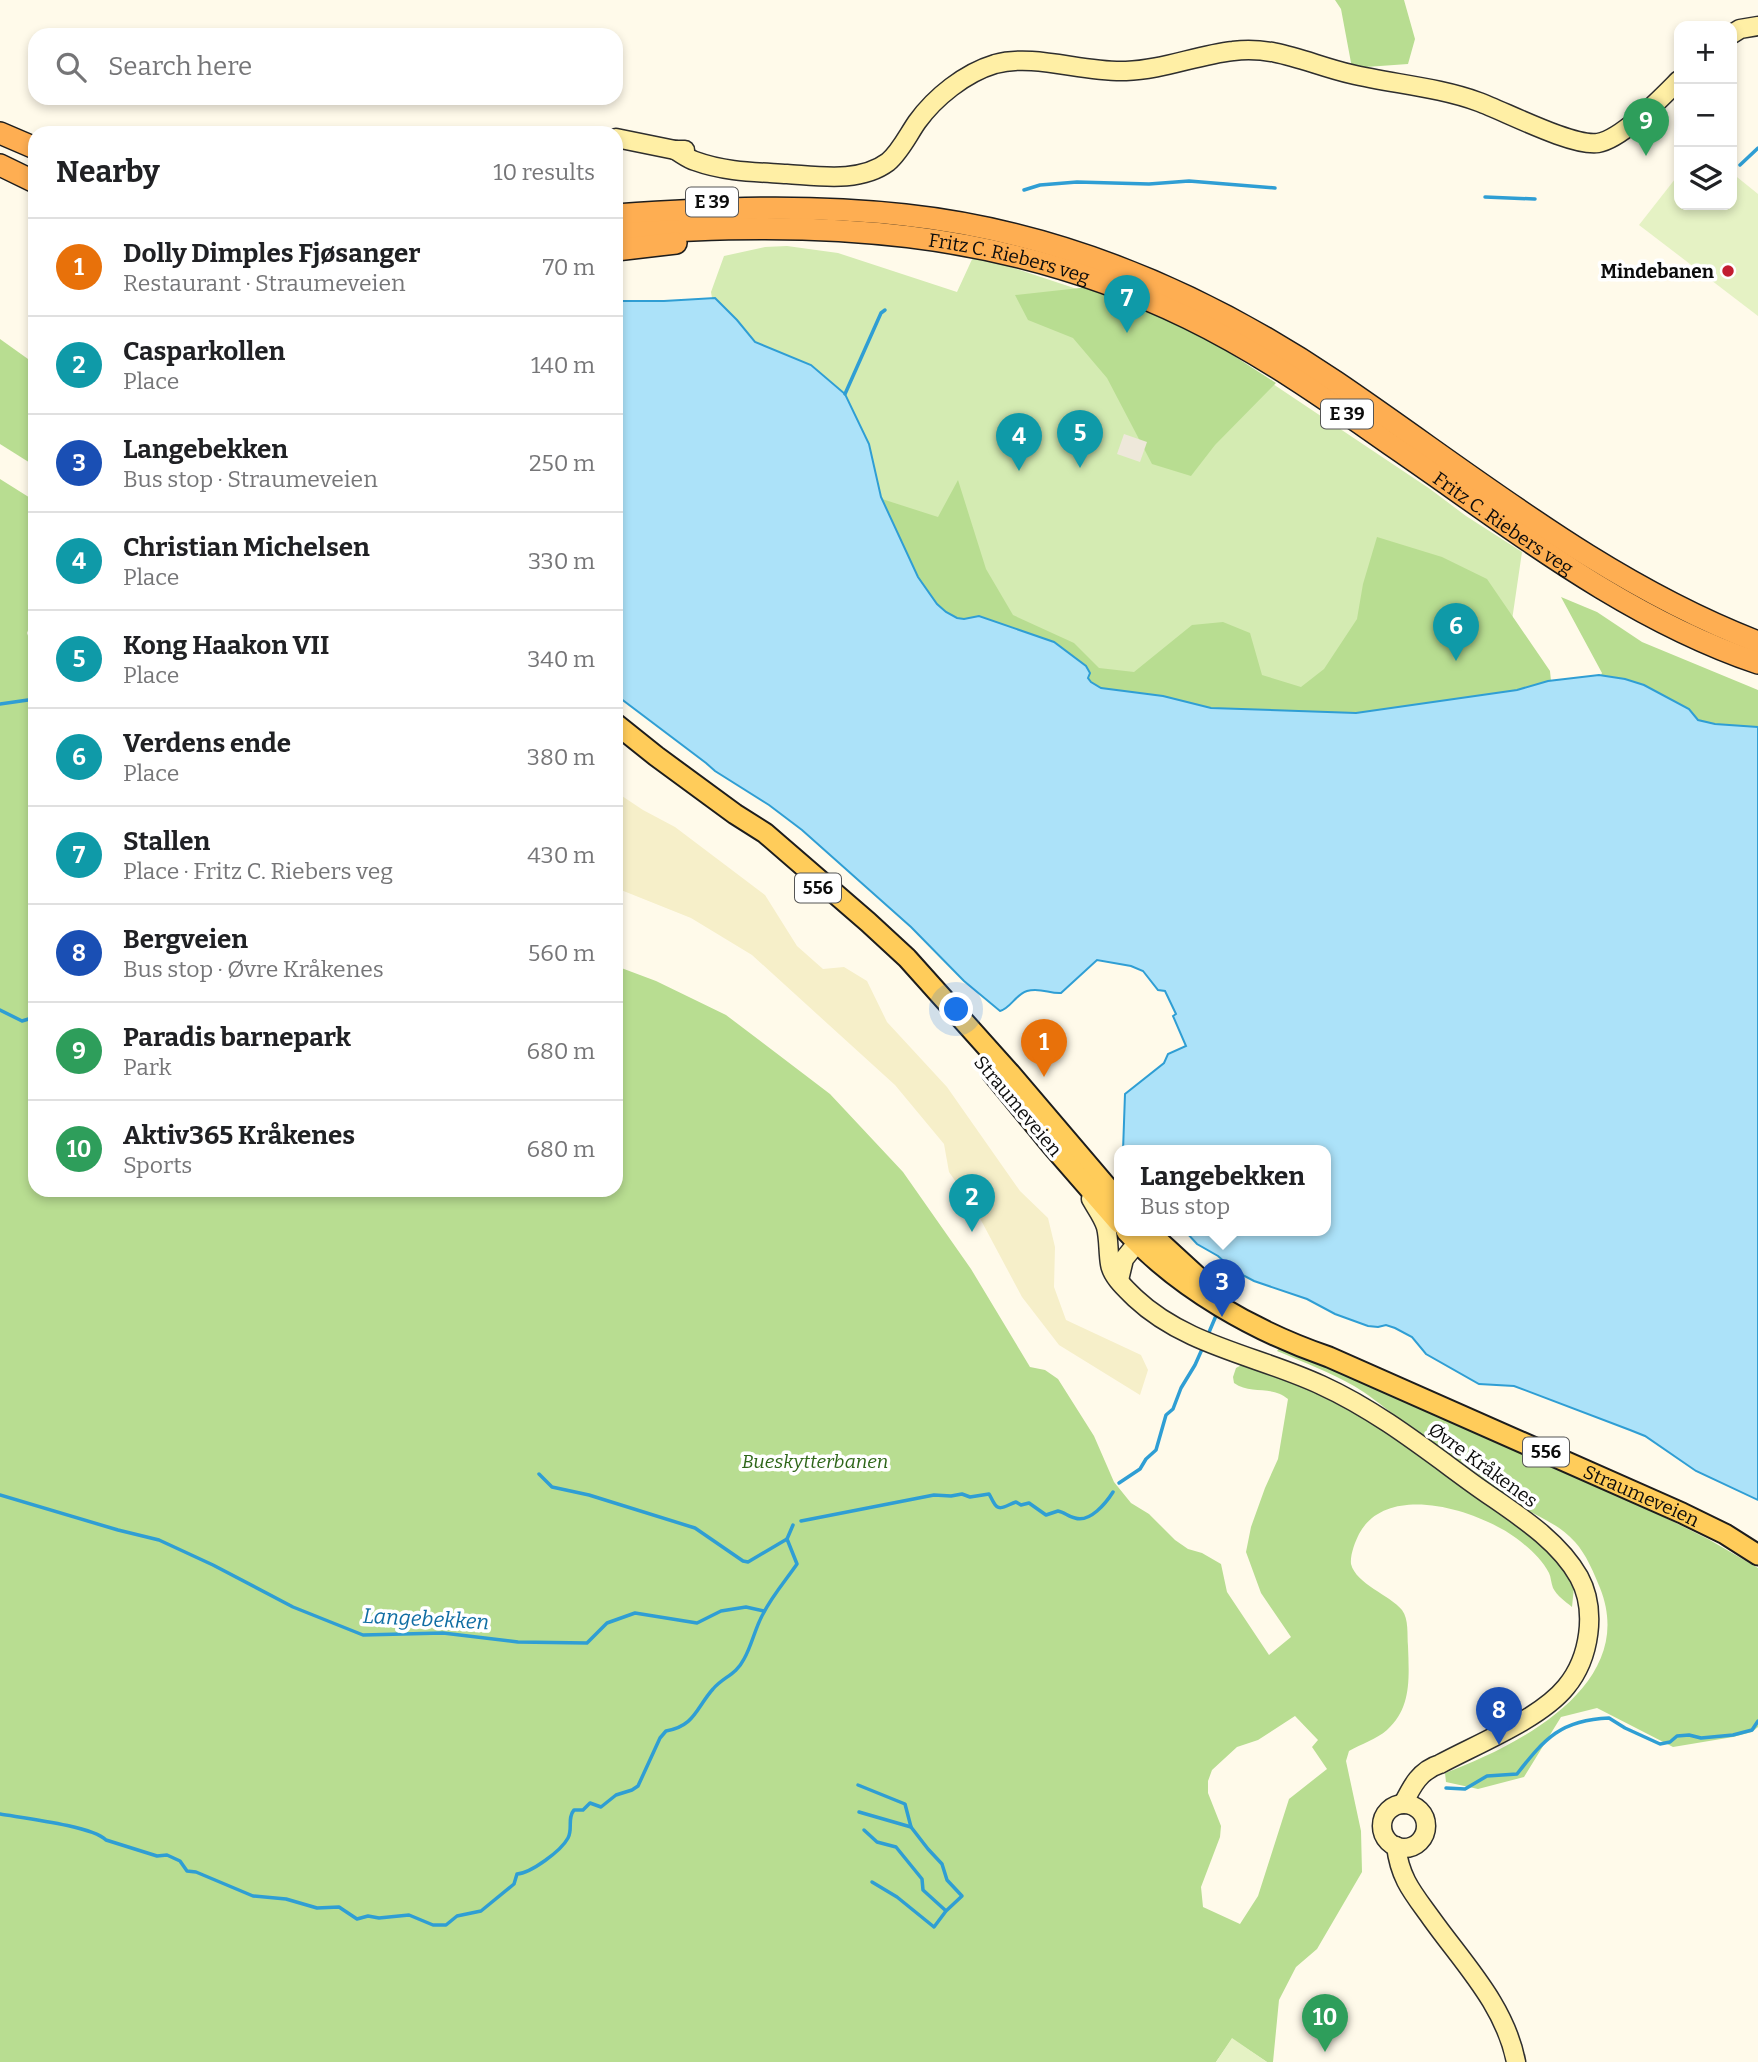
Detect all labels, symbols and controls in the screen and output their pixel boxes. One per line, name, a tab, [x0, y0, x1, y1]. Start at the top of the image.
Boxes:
map controls	[1674, 21, 1737, 210]
button: +	[1674, 21, 1737, 84]
search box	[28, 28, 623, 105]
icon: search	[52, 48, 90, 86]
text: Search here	[108, 51, 252, 82]
button: −	[1674, 84, 1737, 147]
pin: 9	[1623, 98, 1669, 156]
button: layers	[1674, 147, 1737, 210]
text: Nearby	[56, 154, 160, 190]
text: 10 results	[493, 158, 595, 186]
road number: E 39	[686, 188, 738, 216]
street label: Fritz C. Riebers veg	[927, 228, 1093, 288]
text: Dolly Dimples Fjøsanger	[123, 238, 420, 269]
text: 1	[74, 253, 84, 281]
text: 70 m	[543, 253, 595, 281]
place label: Mindebanen	[1600, 260, 1715, 283]
marker: Mindebanen	[1720, 263, 1736, 279]
text: Restaurant · Straumeveien	[123, 269, 406, 297]
pin: 7	[1104, 275, 1150, 333]
text: Casparkollen	[123, 336, 285, 367]
text: 2	[73, 351, 85, 379]
text: 140 m	[531, 351, 595, 379]
text: Place	[123, 367, 179, 395]
road number: E 39	[1321, 400, 1373, 428]
pin: 5	[1057, 410, 1103, 468]
pin: 4	[996, 413, 1042, 471]
text: Langebekken	[123, 434, 288, 465]
text: 3	[72, 449, 86, 477]
text: 250 m	[529, 449, 595, 477]
text: Bus stop · Straumeveien	[123, 465, 378, 493]
street label: Fritz C. Riebers veg	[1429, 467, 1578, 579]
text: Christian Michelsen	[123, 532, 370, 563]
text: 4	[72, 547, 86, 575]
text: 330 m	[528, 547, 595, 575]
text: Place	[123, 563, 179, 591]
pin: 6	[1433, 603, 1479, 661]
text: Kong Haakon VII	[123, 630, 329, 661]
text: 5	[73, 645, 85, 673]
text: 340 m	[527, 645, 595, 673]
text: Place	[123, 661, 179, 689]
text: Verdens ende	[123, 728, 291, 759]
text: 6	[72, 743, 86, 771]
text: 380 m	[527, 743, 595, 771]
text: Place	[123, 759, 179, 787]
text: Stallen	[123, 826, 210, 857]
text: 7	[73, 841, 85, 869]
text: 430 m	[527, 841, 595, 869]
text: Place · Fritz C. Riebers veg	[123, 857, 393, 885]
road number: 556	[795, 874, 841, 903]
text: Bergveien	[123, 924, 248, 955]
text: 8	[72, 939, 86, 967]
text: 560 m	[528, 939, 595, 967]
text: Bus stop · Øvre Kråkenes	[123, 955, 384, 983]
your location	[939, 992, 973, 1026]
pin: 1	[1021, 1019, 1067, 1077]
text: Paradis barnepark	[123, 1022, 351, 1053]
text: 9	[72, 1037, 86, 1065]
text: 680 m	[526, 1037, 595, 1065]
street label: Straumeveien	[969, 1051, 1067, 1161]
text: Park	[123, 1053, 172, 1081]
text: Aktiv365 Kråkenes	[123, 1120, 355, 1151]
text: 10	[67, 1135, 91, 1163]
text: 680 m	[526, 1135, 595, 1163]
popup	[1114, 1145, 1331, 1236]
text: Sports	[123, 1151, 192, 1179]
text: Langebekken	[1140, 1161, 1305, 1192]
pin: 2	[949, 1174, 995, 1232]
text: Bus stop	[1140, 1192, 1230, 1220]
pin: 3	[1199, 1259, 1245, 1317]
street label: Øvre Kråkenes	[1424, 1418, 1542, 1512]
road number: 556	[1523, 1437, 1569, 1466]
park label: Bueskytterbanen	[742, 1450, 888, 1473]
street label: Straumeveien	[1580, 1459, 1703, 1531]
water label: Langebekken	[362, 1603, 490, 1635]
pin: 8	[1476, 1687, 1522, 1745]
pin: 10	[1302, 1994, 1348, 2052]

